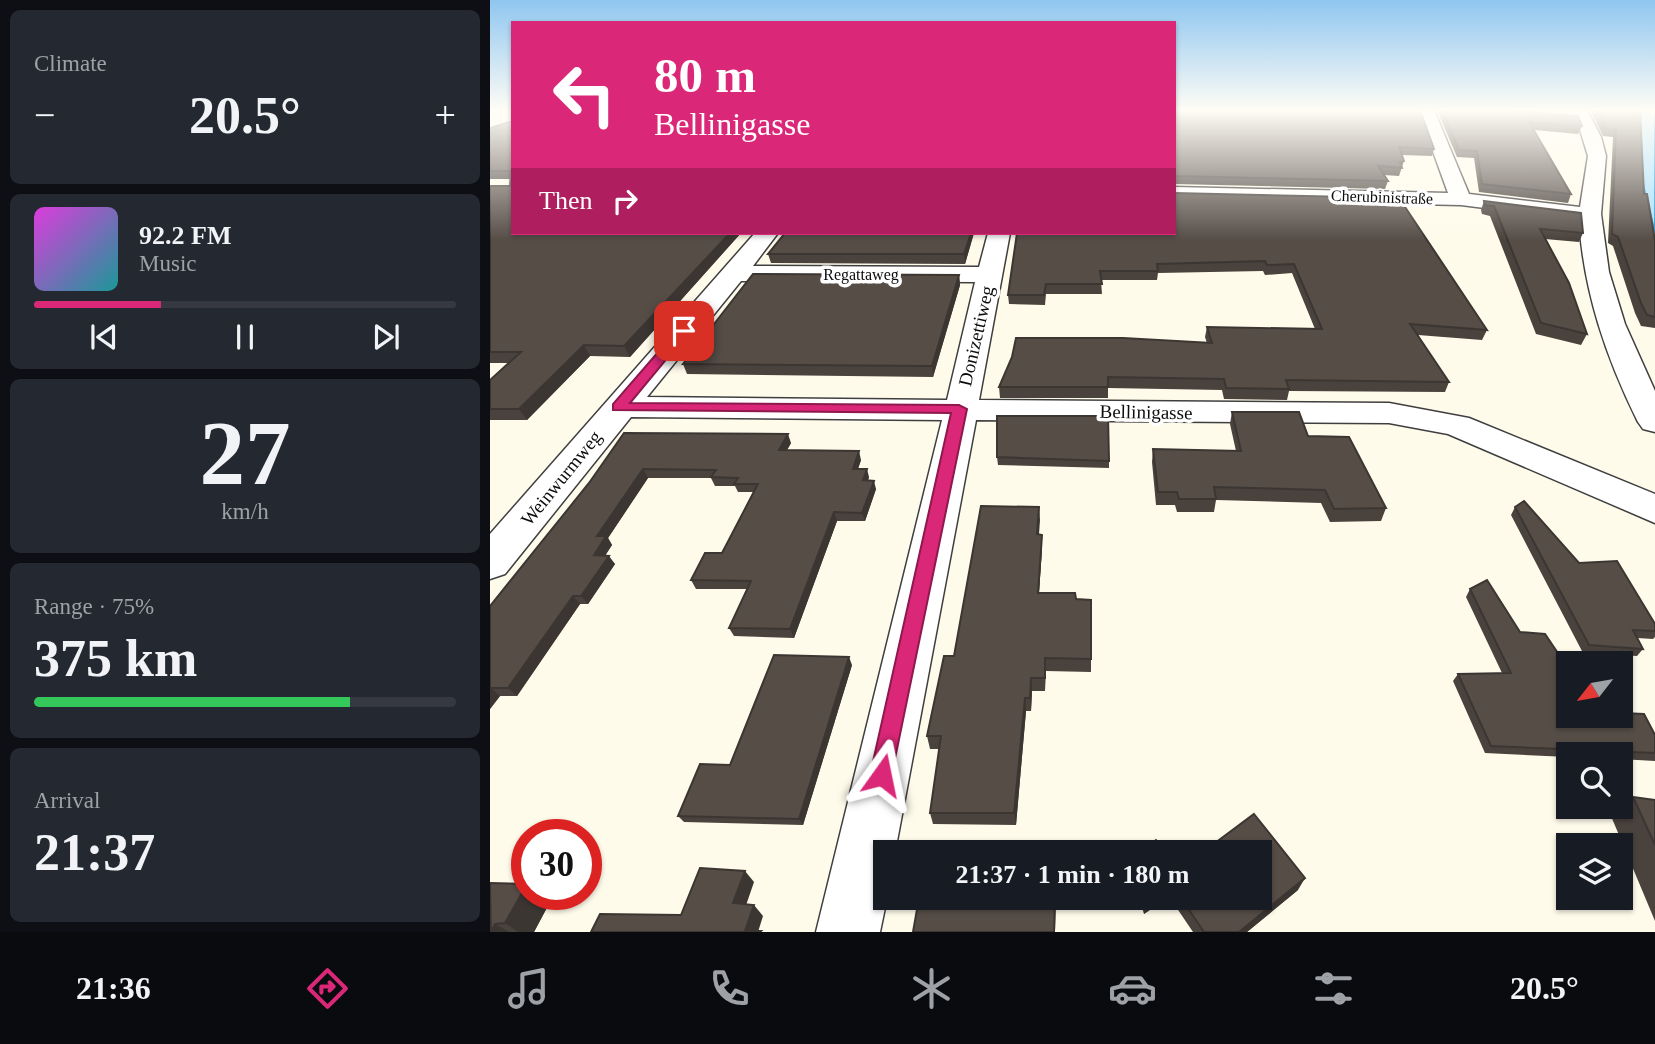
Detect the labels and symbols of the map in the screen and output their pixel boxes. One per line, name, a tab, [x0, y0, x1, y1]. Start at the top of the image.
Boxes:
street label: Cherubinistraße	[1331, 187, 1433, 207]
street label: Regattaweg	[823, 266, 899, 284]
street label: Donizettiweg	[954, 283, 998, 388]
pin	[654, 301, 714, 361]
street label: Bellinigasse	[1099, 401, 1193, 423]
street label: Weinwurmweg	[516, 426, 606, 530]
north arrow	[1556, 651, 1633, 728]
position arrow	[845, 738, 919, 812]
speed limit sign: 30	[511, 819, 602, 910]

